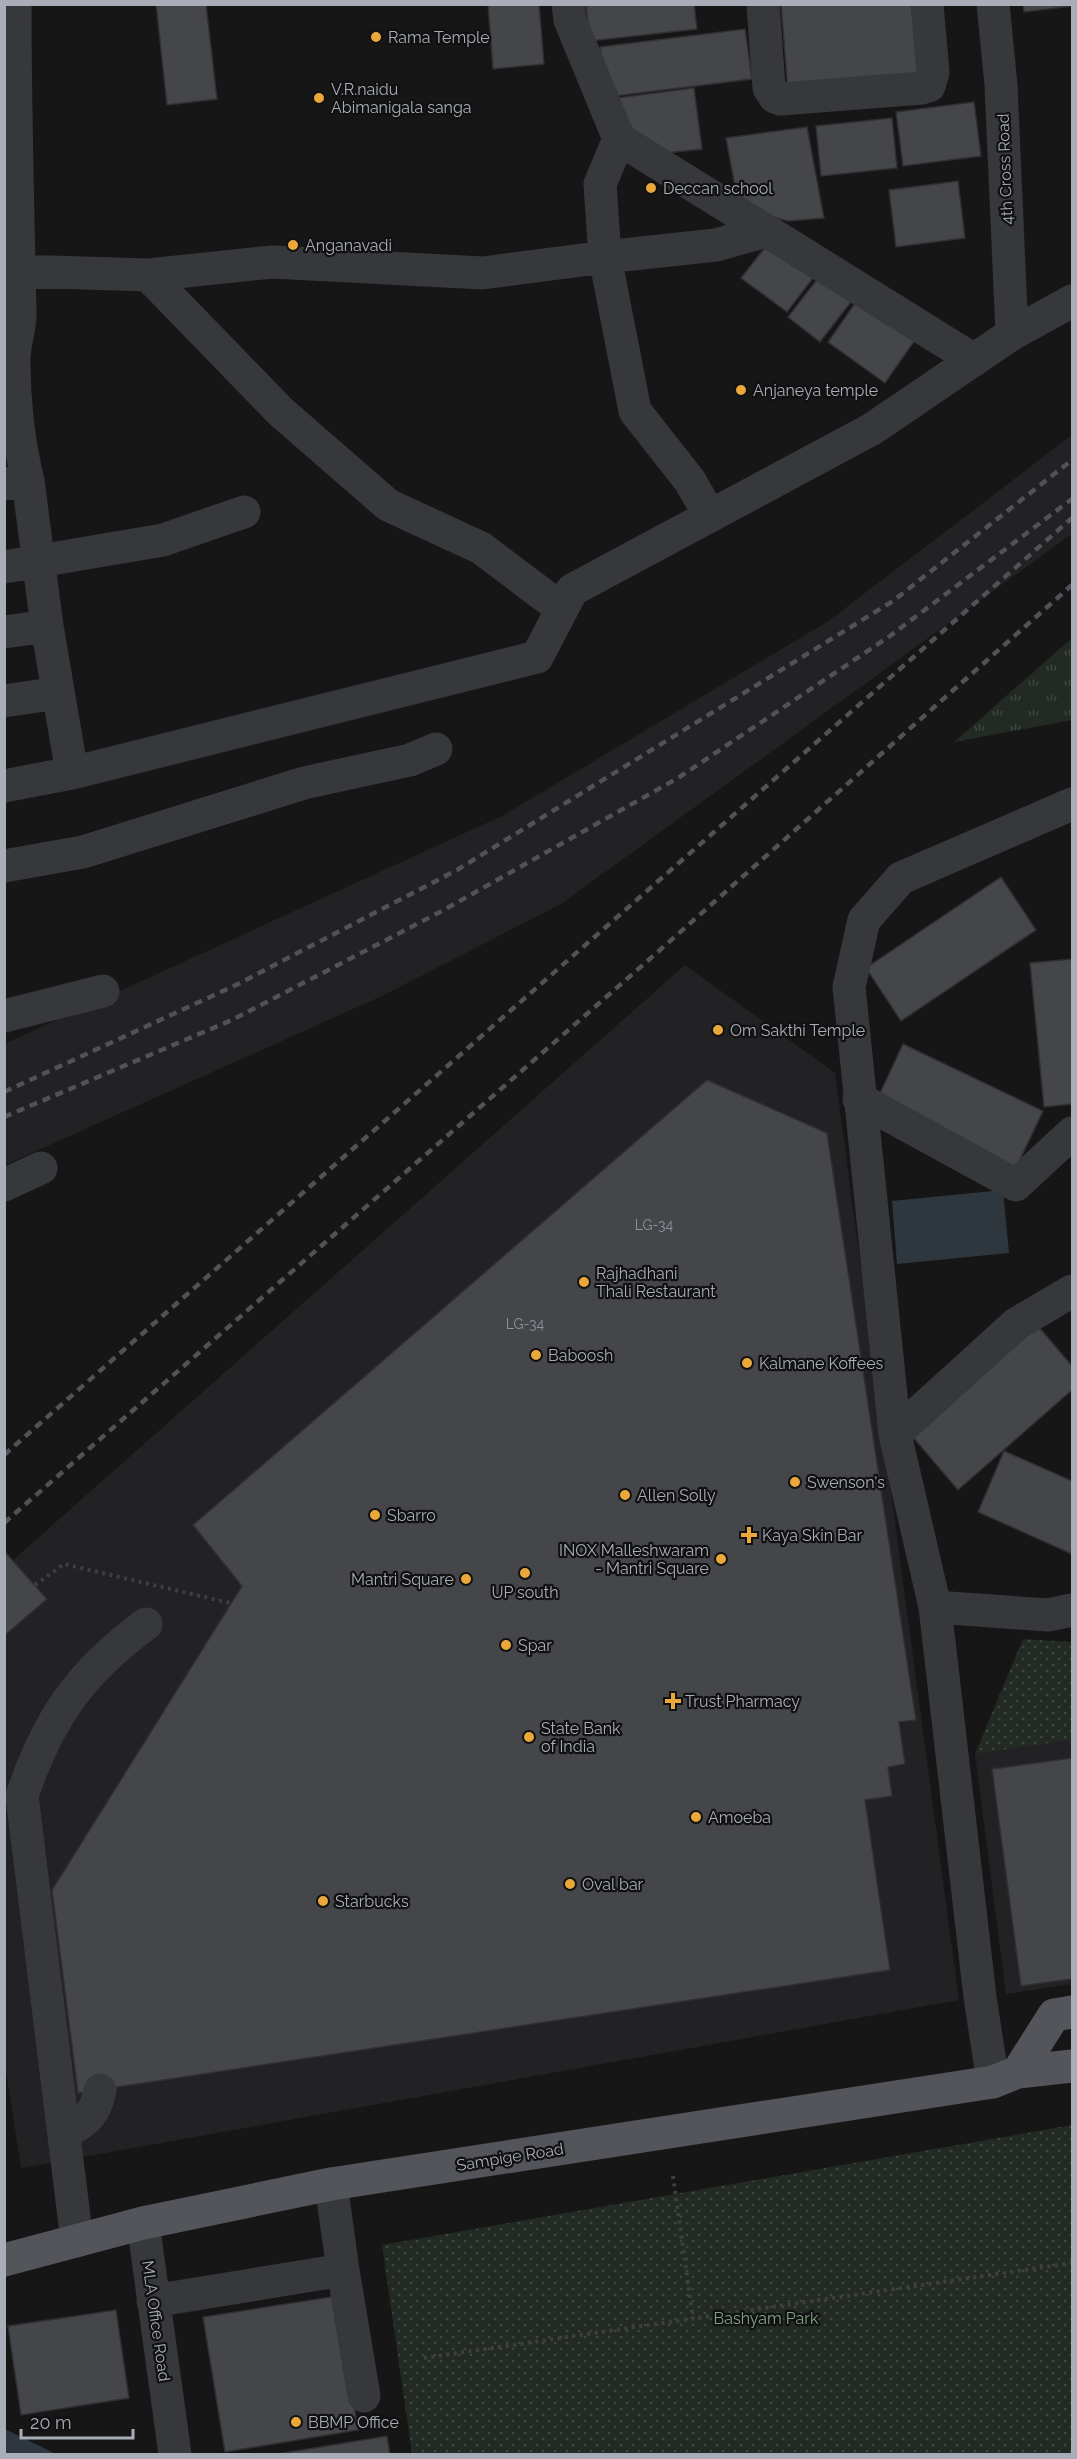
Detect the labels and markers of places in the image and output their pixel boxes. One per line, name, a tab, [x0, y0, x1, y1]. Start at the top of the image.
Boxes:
place label: Rama Temple	[388, 28, 490, 47]
marker: Rama Temple	[369, 30, 383, 44]
place label: V.R.naidu Abimanigala sanga	[331, 80, 472, 117]
marker: V.R.naidu Abimanigala sanga	[312, 91, 326, 105]
place label: Deccan school	[663, 179, 773, 198]
marker: Deccan school	[644, 181, 658, 195]
place label: Anganavadi	[305, 236, 392, 255]
marker: Anganavadi	[286, 238, 300, 252]
place label: Anjaneya temple	[753, 381, 878, 400]
marker: Anjaneya temple	[734, 383, 748, 397]
place label: Om Sakthi Temple	[730, 1021, 865, 1040]
marker: Om Sakthi Temple	[711, 1023, 725, 1037]
place label: Rajhadhani Thali Restaurant	[596, 1264, 716, 1301]
marker: Rajhadhani Thali Restaurant	[577, 1275, 591, 1289]
place label: Baboosh	[548, 1346, 613, 1365]
marker: Baboosh	[529, 1348, 543, 1362]
place label: Kalmane Koffees	[759, 1354, 884, 1373]
marker: Kalmane Koffees	[740, 1356, 754, 1370]
place label: Swenson's	[807, 1473, 885, 1492]
marker: Swenson's	[788, 1475, 802, 1489]
place label: Allen Solly	[637, 1486, 716, 1505]
marker: Allen Solly	[618, 1488, 632, 1502]
place label: Sbarro	[387, 1506, 436, 1525]
marker: Sbarro	[368, 1508, 382, 1522]
marker: Kaya Skin Bar	[740, 1526, 758, 1544]
place label: Kaya Skin Bar	[762, 1526, 862, 1545]
place label: INOX Malleshwaram - Mantri Square	[559, 1541, 709, 1578]
marker: INOX Malleshwaram - Mantri Square	[714, 1552, 728, 1566]
marker: UP south	[518, 1566, 532, 1580]
place label: Mantri Square	[351, 1570, 454, 1589]
marker: Mantri Square	[459, 1572, 473, 1586]
place label: UP south	[491, 1583, 559, 1602]
place label: Spar	[518, 1636, 552, 1655]
marker: Spar	[499, 1638, 513, 1652]
place label: Trust Pharmacy	[685, 1692, 800, 1711]
marker: Trust Pharmacy	[666, 1694, 680, 1708]
place label: State Bank of India	[541, 1719, 621, 1756]
marker: State Bank of India	[522, 1730, 536, 1744]
place label: Amoeba	[708, 1808, 771, 1827]
marker: Amoeba	[689, 1810, 703, 1824]
place label: Oval bar	[582, 1875, 644, 1894]
marker: Oval bar	[563, 1877, 577, 1891]
place label: Starbucks	[335, 1892, 409, 1911]
marker: Starbucks	[316, 1894, 330, 1908]
place label: BBMP Office	[308, 2413, 399, 2432]
marker: BBMP Office	[289, 2415, 303, 2429]

